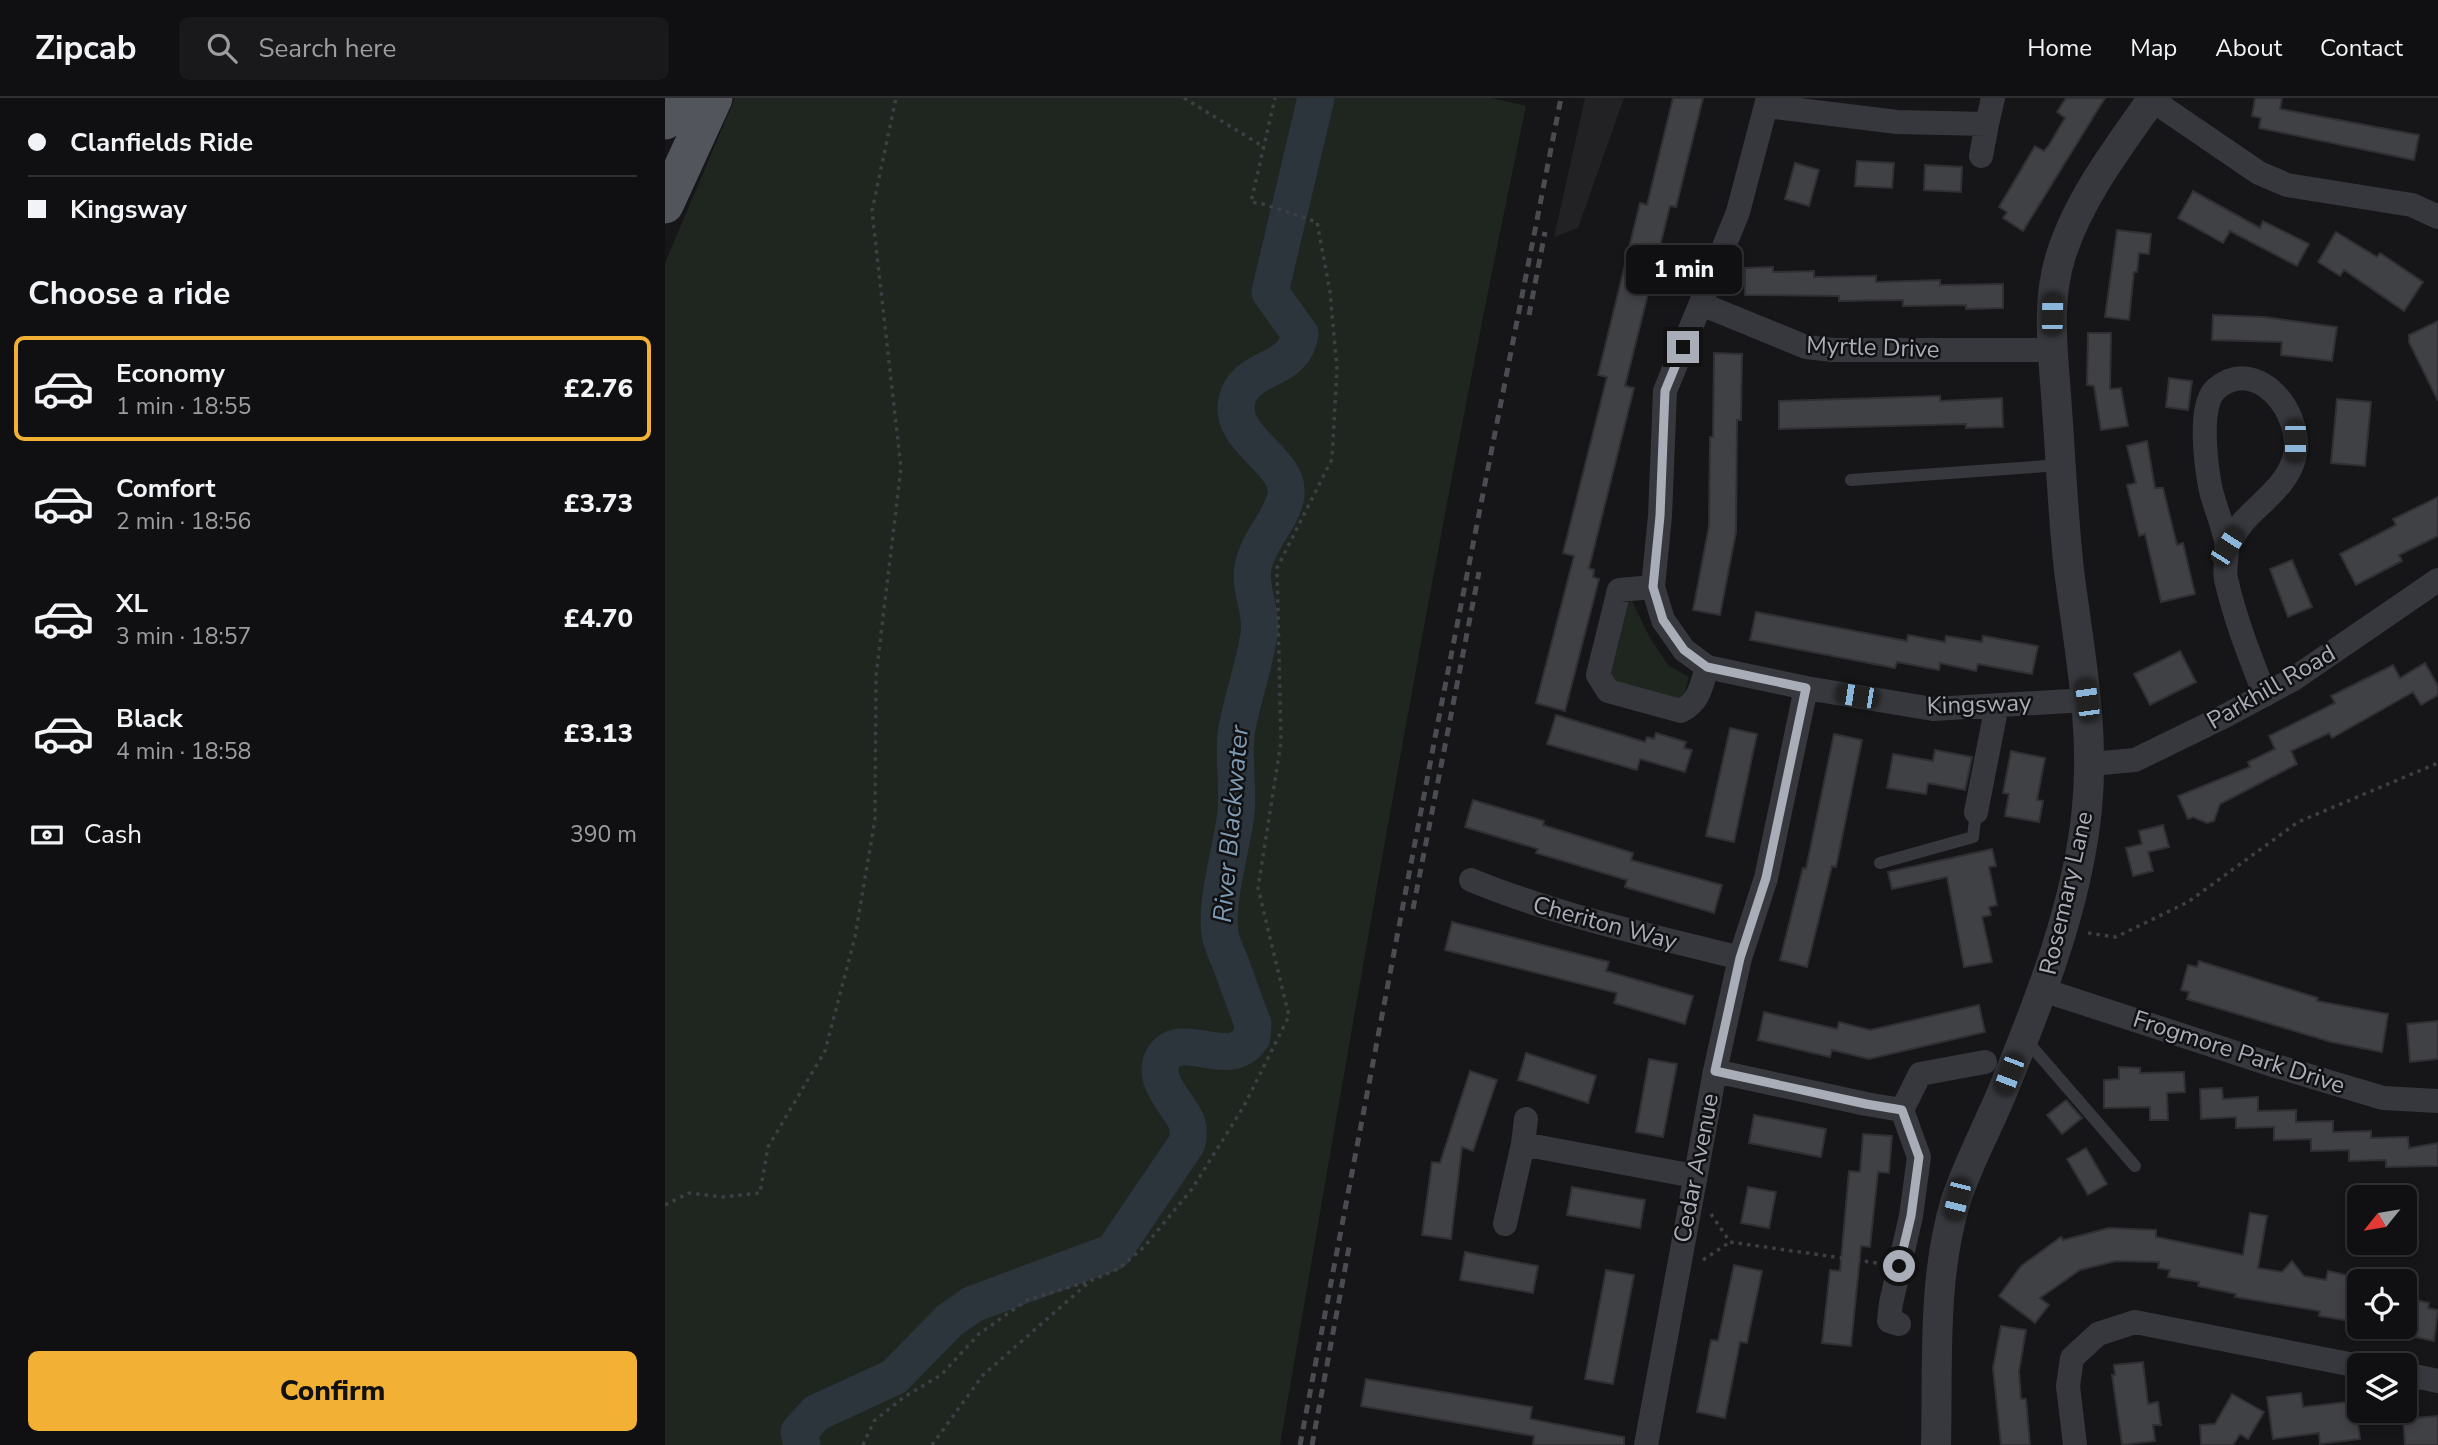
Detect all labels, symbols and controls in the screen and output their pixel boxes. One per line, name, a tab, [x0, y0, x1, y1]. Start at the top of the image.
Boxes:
search box	[179, 17, 669, 80]
text: Zipcab	[35, 26, 137, 71]
icon: search	[203, 29, 241, 67]
text: Search here	[259, 31, 396, 66]
text: Home	[2027, 32, 2092, 64]
text: Map	[2130, 32, 2177, 64]
text: About	[2215, 32, 2282, 64]
text: Contact	[2320, 32, 2403, 64]
text: Clanfields Ride	[70, 125, 253, 160]
text: Kingsway	[70, 192, 187, 227]
callout: 1 min	[1625, 246, 1741, 294]
text: 1 min	[1654, 254, 1714, 285]
text: Choose a ride	[28, 272, 230, 315]
car	[2042, 293, 2063, 335]
street label: Myrtle Drive	[1806, 329, 1940, 365]
route end	[1667, 331, 1699, 363]
text: Economy	[116, 356, 225, 391]
icon: car	[32, 357, 95, 420]
text: £2.76	[564, 371, 633, 406]
text: 1 min · 18:55	[116, 391, 251, 422]
car	[2285, 420, 2306, 462]
text: Comfort	[116, 471, 216, 506]
icon: car	[32, 472, 95, 535]
text: £3.73	[564, 486, 633, 521]
text: 2 min · 18:56	[116, 506, 251, 537]
car	[2207, 524, 2248, 570]
text: XL	[116, 586, 148, 621]
icon: car	[32, 587, 95, 650]
text: £4.70	[564, 601, 633, 636]
text: 3 min · 18:57	[116, 621, 251, 652]
street label: Parkhill Road	[2201, 637, 2341, 737]
car	[2074, 678, 2101, 722]
car	[1835, 682, 1880, 710]
street label: Kingsway	[1926, 686, 2032, 722]
text: Black	[116, 701, 183, 736]
icon: car	[32, 702, 95, 765]
text: £3.13	[564, 716, 633, 751]
water label: River Blackwater	[1205, 723, 1257, 924]
text: 4 min · 18:58	[116, 736, 251, 767]
street label: Rosemary Lane	[2032, 808, 2100, 978]
icon: cash	[28, 816, 66, 854]
text: Cash	[84, 817, 142, 852]
text: 390 m	[570, 819, 637, 850]
street label: Cheriton Way	[1529, 888, 1681, 958]
street label: Frogmore Park Drive	[2129, 1003, 2349, 1101]
car	[1992, 1051, 2027, 1097]
street label: Cedar Avenue	[1666, 1091, 1726, 1245]
car	[1942, 1176, 1973, 1222]
north arrow	[2347, 1185, 2417, 1255]
map controls	[2347, 1185, 2417, 1423]
route start	[1883, 1250, 1915, 1282]
button: locate	[2347, 1269, 2417, 1339]
button: Confirm	[28, 1351, 637, 1431]
button: layers	[2347, 1353, 2417, 1423]

